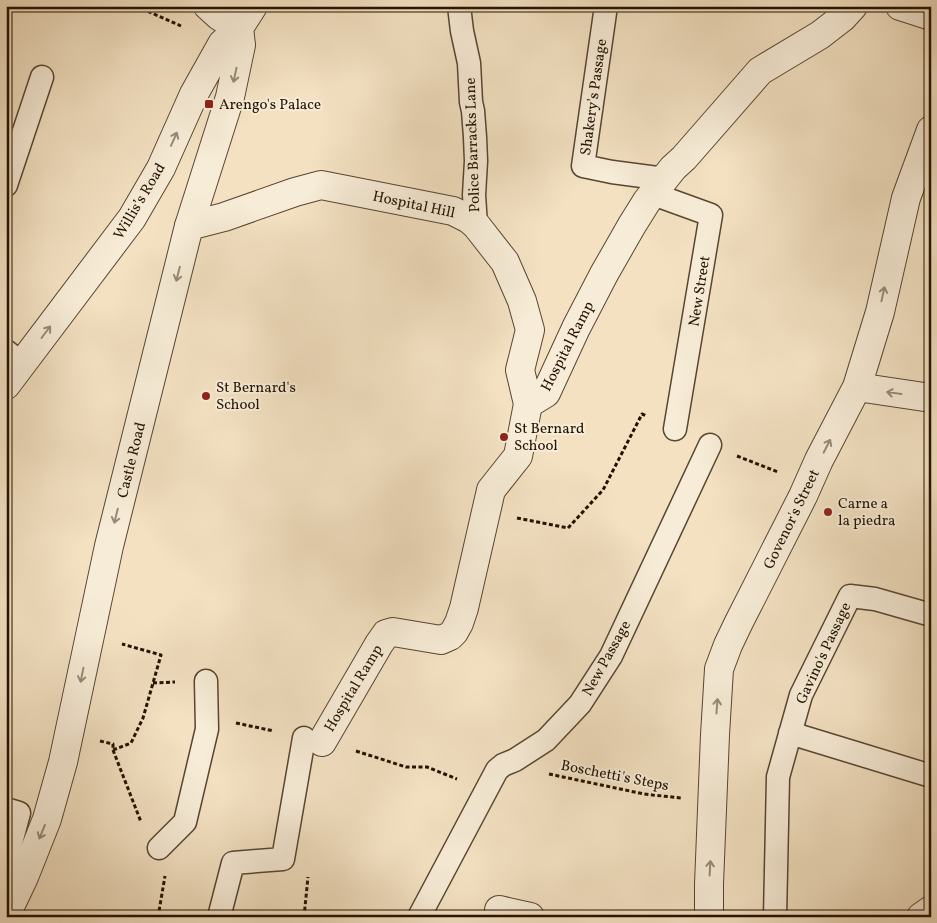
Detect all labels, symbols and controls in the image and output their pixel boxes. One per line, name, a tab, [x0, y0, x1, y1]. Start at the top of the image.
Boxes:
street label: Shakery's Passage	[576, 37, 613, 157]
one-way arrow	[229, 67, 239, 83]
street label: Police Barracks Lane	[461, 77, 486, 213]
place label: Arengo's Palace	[219, 95, 321, 116]
marker: Arengo's Palace	[203, 98, 215, 110]
one-way arrow	[170, 132, 179, 147]
street label: Willis’s Road	[109, 160, 171, 244]
street label: Hospital Hill	[371, 186, 457, 224]
street label: New Street	[685, 254, 716, 328]
one-way arrow	[172, 265, 182, 281]
one-way arrow	[879, 287, 889, 303]
street label: Hospital Ramp	[537, 298, 600, 395]
one-way arrow	[41, 326, 52, 339]
place label: St Bernard's School	[216, 378, 296, 416]
one-way arrow	[886, 387, 902, 397]
marker: St Bernard's School	[200, 390, 212, 402]
place label: St Bernard School	[514, 419, 584, 457]
street label: Castle Road	[113, 420, 152, 500]
marker: St Bernard School	[498, 431, 510, 443]
one-way arrow	[822, 439, 832, 453]
street label: Govenor's Street	[759, 466, 826, 573]
place label: Carne a la piedra	[838, 494, 895, 532]
marker: Carne a la piedra	[822, 506, 834, 518]
one-way arrow	[111, 508, 121, 524]
street label: Gavino's Passage	[792, 599, 857, 708]
street label: New Passage	[578, 617, 637, 700]
street label: Hospital Ramp	[320, 641, 389, 736]
one-way arrow	[76, 666, 86, 682]
one-way arrow	[712, 698, 721, 714]
street label: Boschetti's Steps	[559, 756, 670, 797]
one-way arrow	[37, 824, 46, 839]
one-way arrow	[705, 860, 714, 876]

